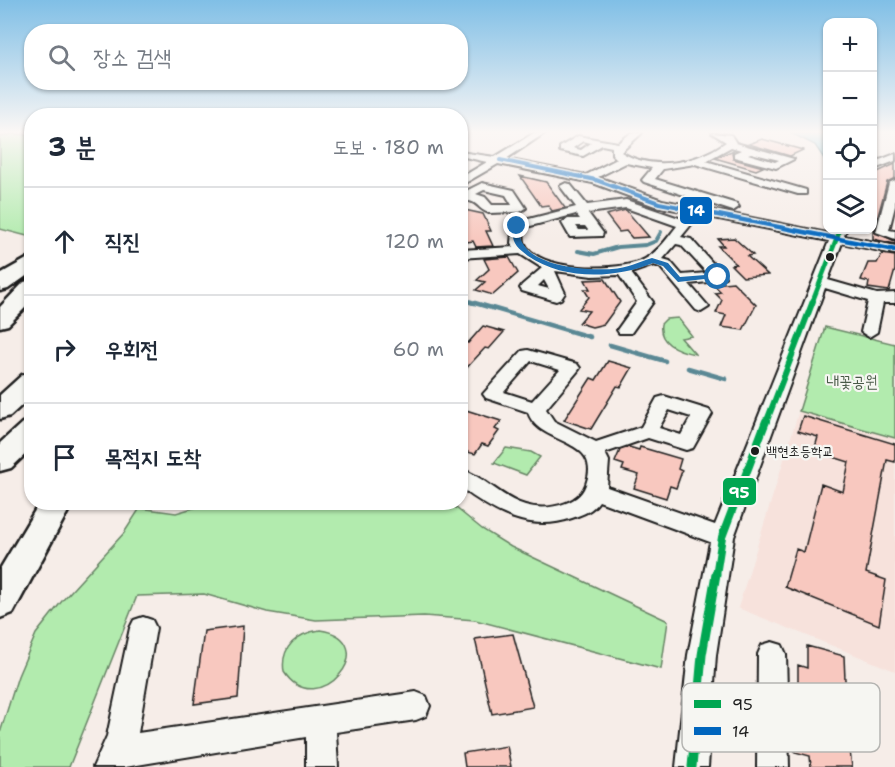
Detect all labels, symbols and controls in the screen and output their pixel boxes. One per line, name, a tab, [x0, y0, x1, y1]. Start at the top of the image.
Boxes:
map controls	[823, 18, 877, 234]
button: +	[823, 18, 877, 72]
search box	[24, 24, 468, 90]
icon: search	[45, 41, 78, 74]
text: 장소 검색	[93, 43, 171, 72]
button: −	[823, 72, 877, 126]
button: locate	[823, 126, 877, 180]
text: 3 분	[48, 129, 96, 164]
text: 도보 · 180 m	[333, 134, 444, 160]
button: layers	[823, 180, 877, 234]
line badge: 14	[679, 196, 713, 225]
text: 14	[687, 200, 705, 221]
route end	[503, 212, 529, 238]
icon: ahead	[48, 225, 81, 258]
text: 직진	[105, 227, 140, 256]
text: 120 m	[385, 228, 444, 254]
unlabelled marker	[824, 251, 836, 263]
route start	[704, 263, 730, 289]
icon: right	[48, 333, 81, 366]
text: 우회전	[105, 335, 158, 364]
text: 60 m	[392, 336, 444, 362]
park label: 내꽃공원	[826, 371, 878, 392]
icon: arrive	[48, 441, 81, 474]
place label: 백현초등학교	[766, 442, 834, 460]
text: 목적지 도착	[105, 443, 201, 472]
marker: 백현초등학교	[749, 445, 761, 457]
line badge: 95	[722, 477, 757, 506]
text: 95	[728, 482, 750, 503]
legend	[682, 683, 880, 752]
text: 95	[732, 694, 753, 715]
text: 14	[732, 721, 749, 742]

